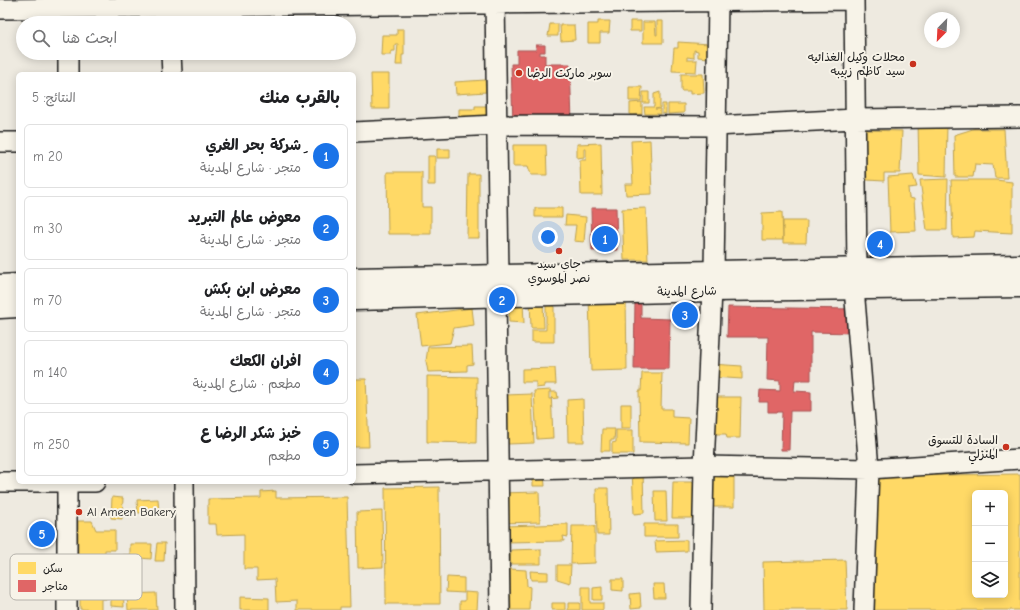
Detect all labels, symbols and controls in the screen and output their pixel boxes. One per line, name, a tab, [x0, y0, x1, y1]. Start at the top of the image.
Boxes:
north arrow	[924, 12, 960, 48]
search box	[16, 16, 356, 60]
icon: search	[30, 27, 52, 49]
text: ابحث هنا	[62, 29, 117, 47]
place label: محلات وكيل الغذائيه سيد كاظم زبيبه	[808, 50, 905, 80]
marker: محلات وكيل الغذائيه سيد كاظم زبيبه	[908, 59, 918, 69]
place label: سوبر ماركت الرضا	[527, 66, 612, 81]
marker: سوبر ماركت الرضا	[514, 68, 524, 78]
text: بالقرب منك	[259, 88, 340, 107]
text: النتائج: 5	[32, 90, 76, 105]
text: ِشركة بحر الغري	[205, 136, 301, 154]
text: 20 m	[33, 149, 63, 164]
text: 1	[323, 149, 329, 164]
text: متجر · شارع المدينة	[200, 160, 301, 175]
text: معوض عالم التبريد	[188, 208, 301, 226]
text: 30 m	[33, 221, 63, 236]
text: 2	[323, 221, 329, 236]
pin: 1	[592, 224, 618, 254]
your location	[538, 227, 558, 247]
pin: 4	[867, 229, 893, 259]
text: متجر · شارع المدينة	[200, 232, 301, 247]
marker: جاي سيد نصر الموسوي	[554, 246, 564, 256]
place label: جاي سيد نصر الموسوي	[528, 257, 590, 287]
text: معرض ابن بكش	[204, 280, 301, 298]
street label: شارع المدينة	[657, 283, 717, 301]
pin: 2	[489, 285, 515, 315]
text: 70 m	[33, 293, 62, 308]
text: 3	[323, 293, 329, 308]
pin: 3	[672, 300, 698, 330]
text: متجر · شارع المدينة	[200, 304, 301, 319]
text: افران الكعك	[230, 352, 301, 370]
text: 140 m	[33, 365, 67, 380]
text: 4	[323, 365, 329, 380]
text: مطعم · شارع المدينة	[193, 376, 301, 391]
text: خبز شكر الرضا ع	[201, 424, 301, 442]
place label: السادة للتسوق المنزلي	[928, 433, 998, 465]
text: 250 m	[33, 437, 70, 452]
text: 5	[323, 437, 329, 452]
marker: السادة للتسوق المنزلي	[1001, 442, 1011, 452]
text: مطعم	[268, 448, 301, 463]
map controls	[972, 490, 1008, 598]
button: +	[972, 490, 1008, 526]
place label: Al Ameen Bakery	[87, 505, 176, 519]
marker: Al Ameen Bakery	[74, 507, 84, 517]
pin: 5	[29, 519, 55, 549]
button: −	[972, 526, 1008, 562]
legend	[10, 554, 142, 600]
text: سكن	[43, 562, 63, 575]
button: layers	[972, 562, 1008, 598]
text: متاجر	[42, 580, 68, 593]

